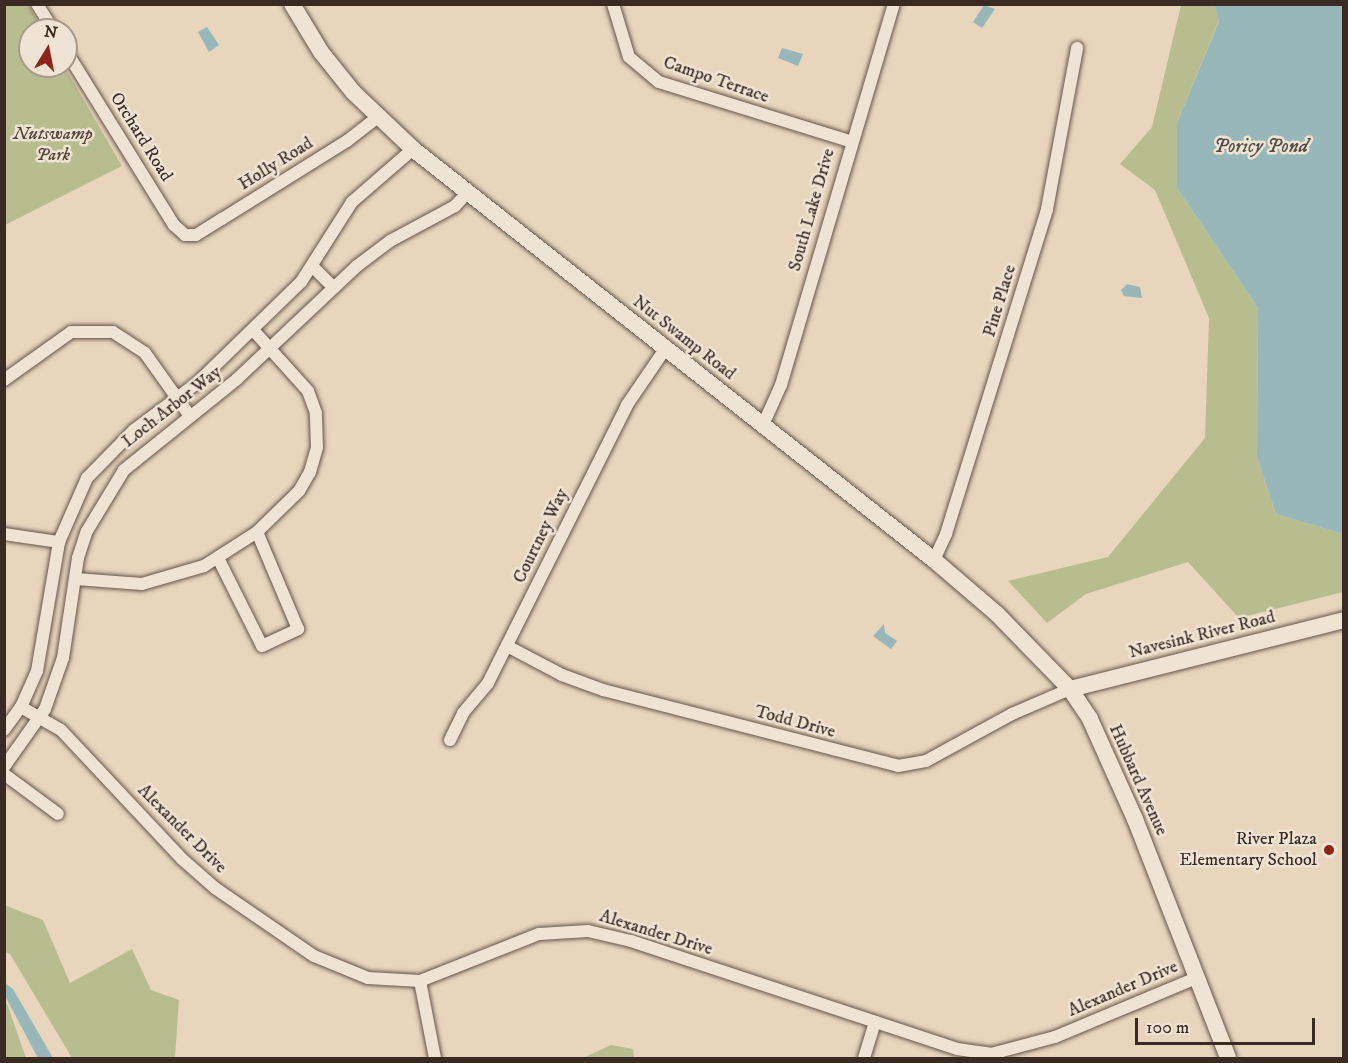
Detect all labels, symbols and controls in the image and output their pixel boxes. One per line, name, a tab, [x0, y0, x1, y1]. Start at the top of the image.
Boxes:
north arrow	[18, 18, 78, 78]
text: N	[43, 21, 59, 43]
street label: Campo Terrace	[660, 52, 772, 108]
street label: Orchard Road	[105, 88, 177, 186]
park label: Nutswamp Park	[13, 124, 93, 166]
street label: Holly Road	[235, 133, 317, 195]
water label: Poricy Pond	[1214, 134, 1308, 158]
street label: South Lake Drive	[784, 146, 840, 274]
street label: Pine Place	[979, 262, 1021, 340]
street label: Nut Swamp Road	[628, 291, 740, 385]
street label: Loch Arbor Way	[118, 362, 226, 452]
street label: Courtney Way	[509, 485, 573, 587]
street label: Navesink River Road	[1127, 606, 1277, 664]
street label: Todd Drive	[752, 701, 838, 743]
street label: Hubbard Avenue	[1104, 721, 1172, 839]
street label: Alexander Drive	[133, 780, 231, 878]
place label: River Plaza Elementary School	[1179, 829, 1317, 872]
marker: River Plaza Elementary School	[1322, 843, 1336, 857]
street label: Alexander Drive	[597, 906, 715, 960]
street label: Alexander Drive	[1065, 956, 1181, 1022]
scale bar	[1138, 1006, 1318, 1044]
text: 100 m	[1146, 1017, 1189, 1039]

